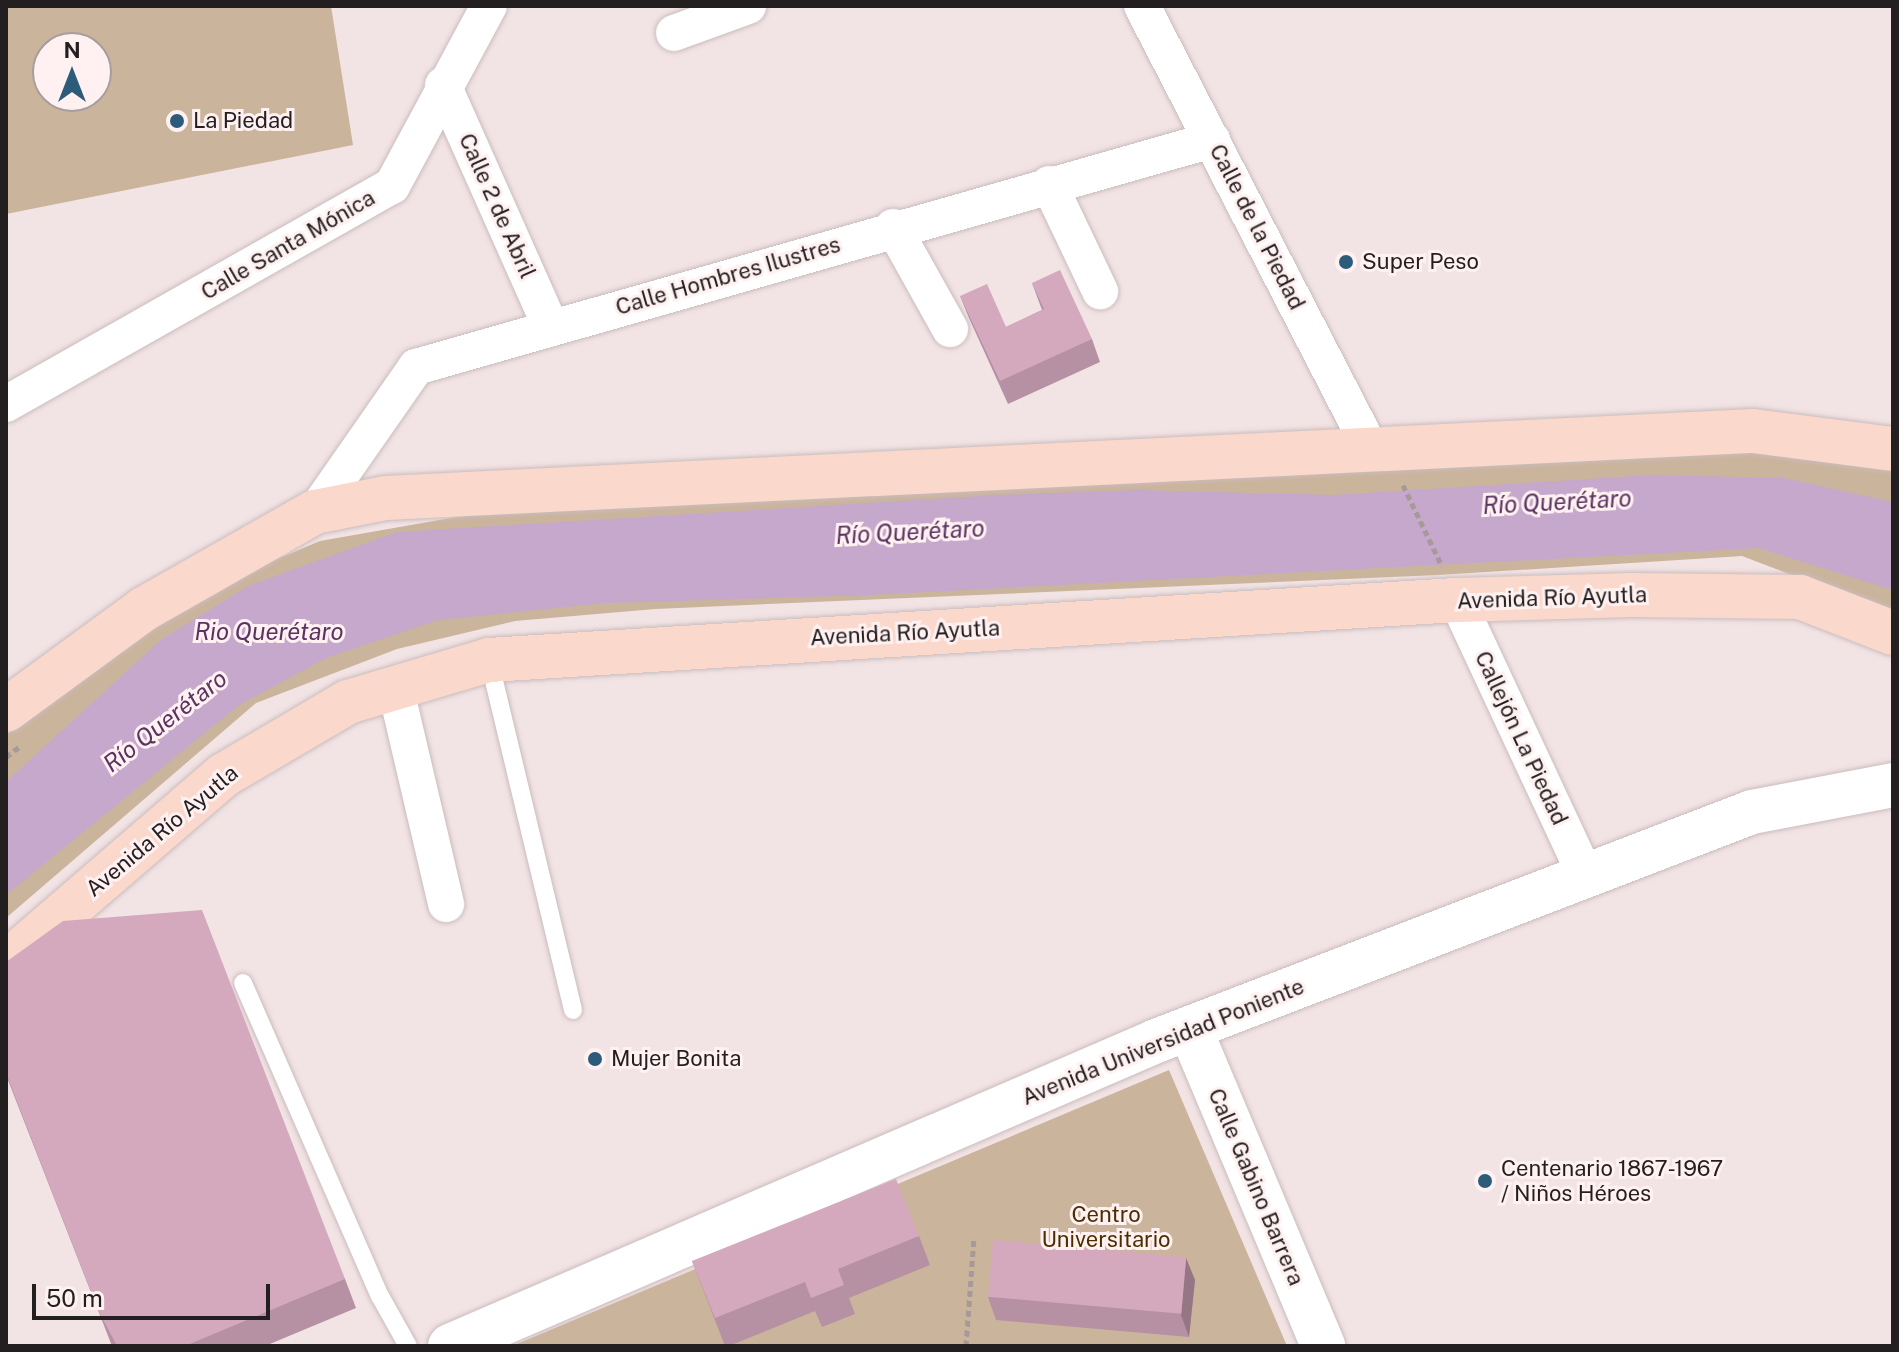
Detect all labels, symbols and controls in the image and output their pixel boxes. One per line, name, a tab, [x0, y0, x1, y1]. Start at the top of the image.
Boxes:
north arrow	[32, 32, 112, 112]
text: N	[63, 37, 81, 63]
place label: La Piedad	[193, 108, 293, 134]
marker: La Piedad	[168, 112, 186, 130]
street label: Calle 2 de Abril	[453, 129, 541, 283]
street label: Calle de la Piedad	[1204, 140, 1310, 314]
street label: Calle Santa Mónica	[196, 184, 380, 306]
street label: Calle Hombres Ilustres	[613, 231, 843, 321]
place label: Super Peso	[1362, 249, 1479, 275]
marker: Super Peso	[1337, 253, 1355, 271]
water label: Río Querétaro	[1482, 484, 1632, 520]
water label: Río Querétaro	[835, 514, 985, 550]
street label: Avenida Río Ayutla	[1456, 581, 1648, 615]
street label: Avenida Río Ayutla	[809, 615, 1001, 651]
water label: Rio Querétaro	[194, 618, 344, 646]
street label: Callejón La Piedad	[1469, 647, 1573, 829]
water label: Río Querétaro	[97, 664, 233, 778]
street label: Avenida Río Ayutla	[81, 760, 243, 902]
street label: Avenida Universidad Poniente	[1018, 973, 1308, 1111]
place label: Mujer Bonita	[611, 1046, 741, 1072]
marker: Mujer Bonita	[586, 1050, 604, 1068]
street label: Calle Gabino Barrera	[1202, 1084, 1310, 1290]
place label: Centenario 1867-1967 / Niños Héroes	[1501, 1155, 1723, 1206]
marker: Centenario 1867-1967 / Niños Héroes	[1476, 1172, 1494, 1190]
park label: Centro Universitario	[1041, 1201, 1171, 1252]
scale bar	[36, 1268, 274, 1318]
text: 50 m	[46, 1284, 103, 1312]

